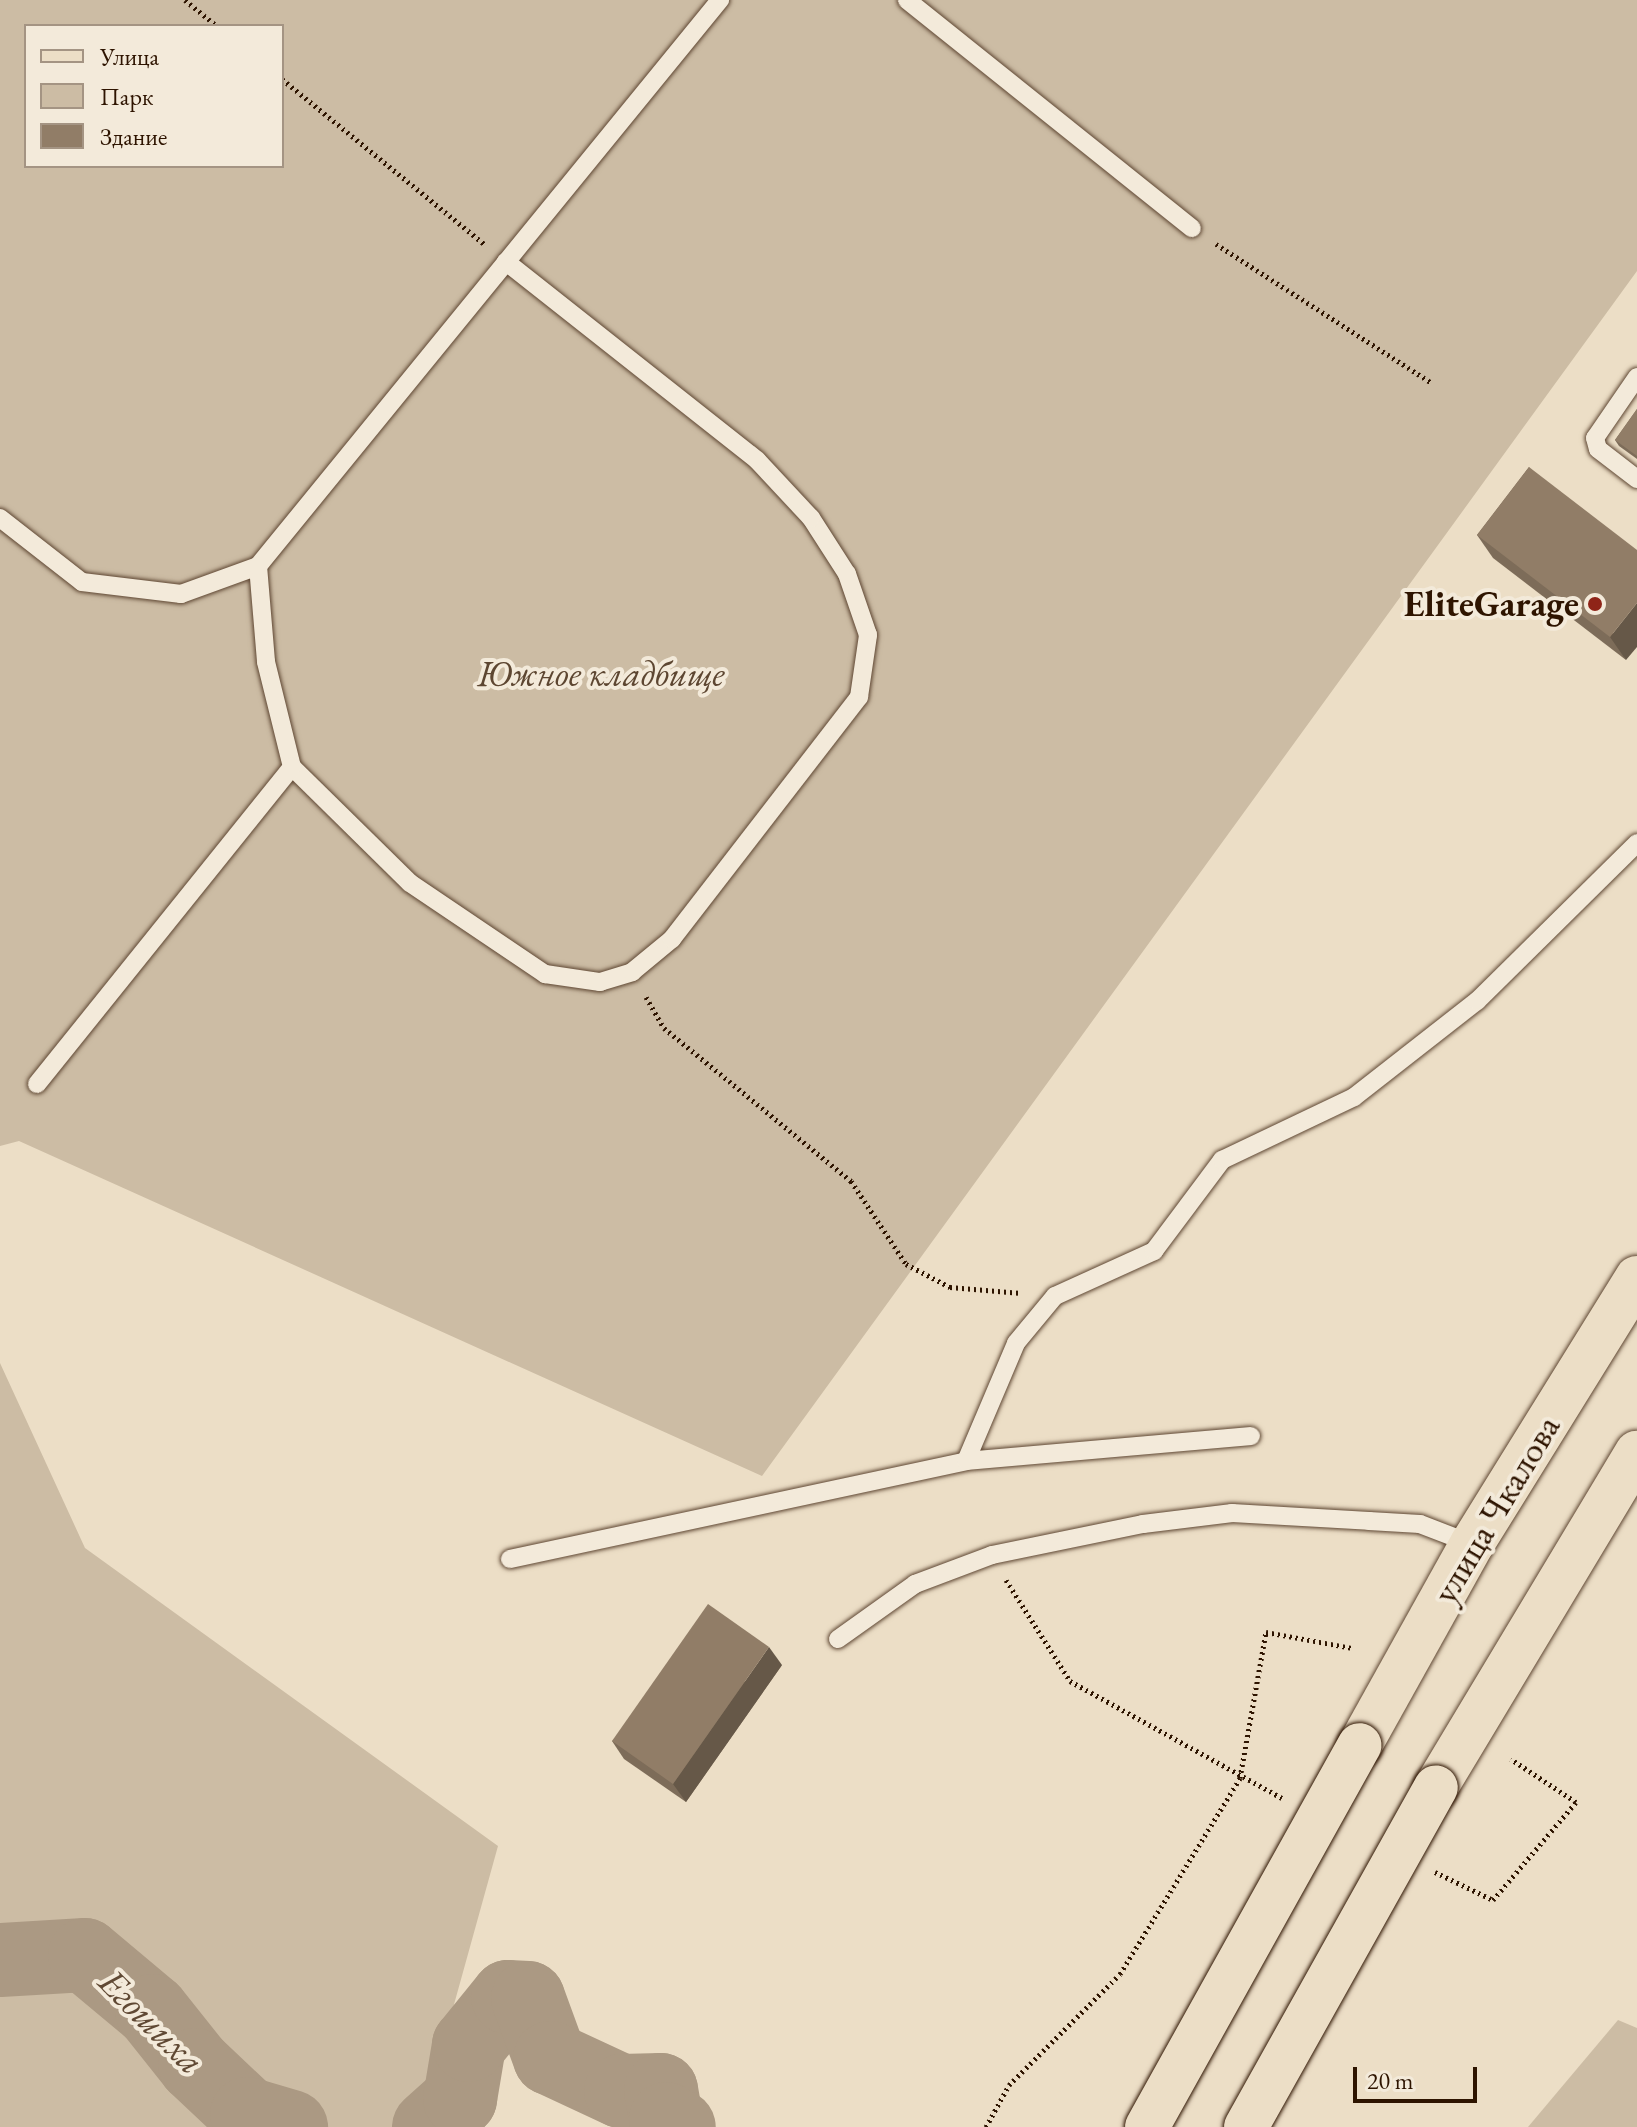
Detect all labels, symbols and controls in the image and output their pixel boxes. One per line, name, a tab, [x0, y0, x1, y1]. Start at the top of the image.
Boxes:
legend	[24, 24, 284, 168]
text: Улица	[100, 41, 159, 72]
text: Парк	[100, 81, 153, 112]
text: Здание	[100, 121, 167, 152]
place label: EliteGarage	[1404, 582, 1579, 626]
marker: EliteGarage	[1586, 595, 1604, 613]
park label: Южное кладбище	[477, 652, 725, 696]
street label: улица Чкалова	[1423, 1407, 1569, 1611]
water label: Егошиха	[90, 1959, 214, 2083]
scale bar	[1357, 2051, 1481, 2101]
text: 20 m	[1367, 2065, 1414, 2096]

